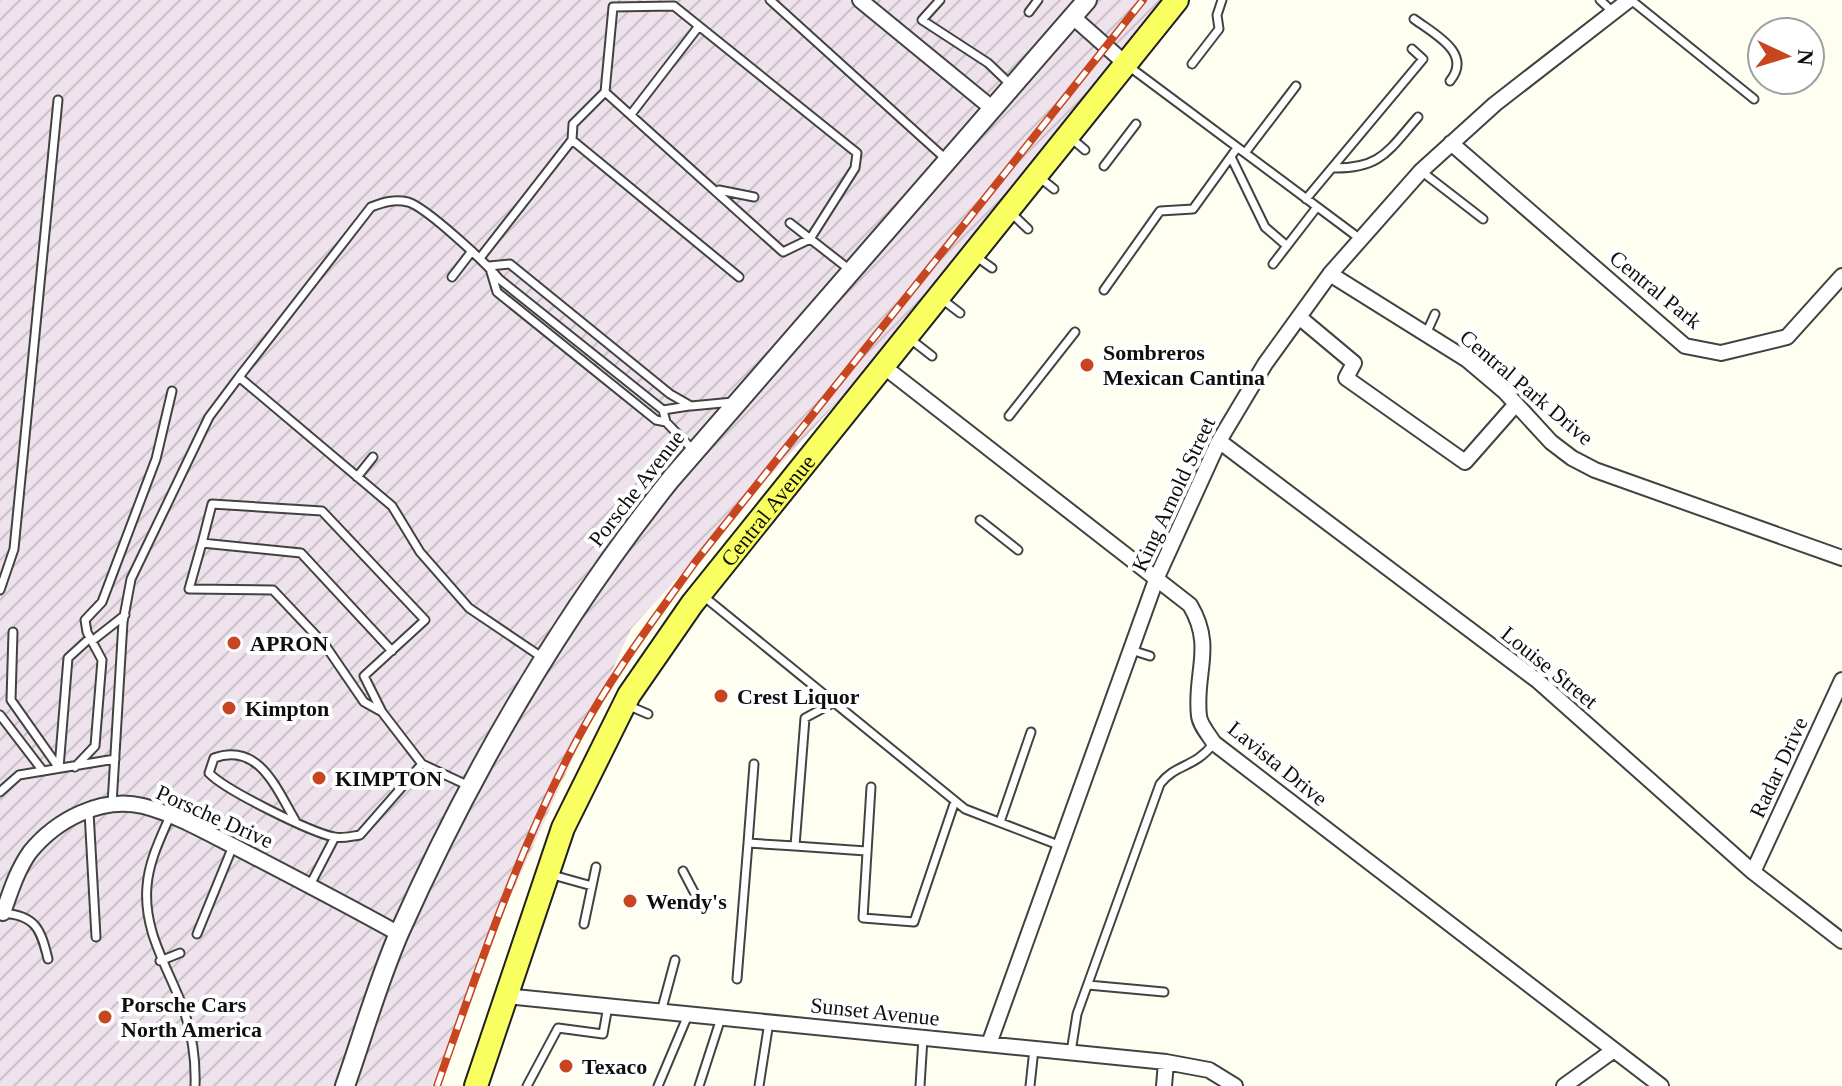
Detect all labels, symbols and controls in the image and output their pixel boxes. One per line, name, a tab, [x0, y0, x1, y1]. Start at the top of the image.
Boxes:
north arrow	[1746, 16, 1826, 96]
text: N	[1792, 49, 1818, 66]
street label: Central Park	[1605, 245, 1707, 334]
street label: Central Park Drive	[1455, 324, 1598, 450]
place label: Sombreros Mexican Cantina	[1103, 340, 1265, 390]
marker: Sombreros Mexican Cantina	[1078, 356, 1096, 374]
street label: King Arnold Street	[1127, 413, 1220, 575]
street label: Porsche Avenue	[583, 425, 690, 551]
street label: Central Avenue	[716, 449, 820, 571]
street label: Louise Street	[1496, 621, 1603, 714]
place label: APRON	[250, 631, 328, 656]
marker: APRON	[225, 634, 243, 652]
place label: Crest Liquor	[737, 684, 860, 709]
marker: Crest Liquor	[712, 687, 730, 705]
place label: Kimpton	[245, 696, 329, 721]
marker: Kimpton	[220, 699, 238, 717]
street label: Radar Drive	[1744, 713, 1813, 821]
street label: Lavista Drive	[1223, 716, 1332, 811]
place label: KIMPTON	[335, 766, 442, 791]
marker: KIMPTON	[310, 769, 328, 787]
street label: Porsche Drive	[153, 780, 277, 853]
place label: Wendy's	[646, 889, 727, 914]
marker: Wendy's	[621, 892, 639, 910]
place label: Porsche Cars North America	[121, 992, 262, 1042]
street label: Sunset Avenue	[809, 992, 941, 1031]
marker: Porsche Cars North America	[96, 1008, 114, 1026]
place label: Texaco	[582, 1054, 647, 1079]
marker: Texaco	[557, 1057, 575, 1075]

